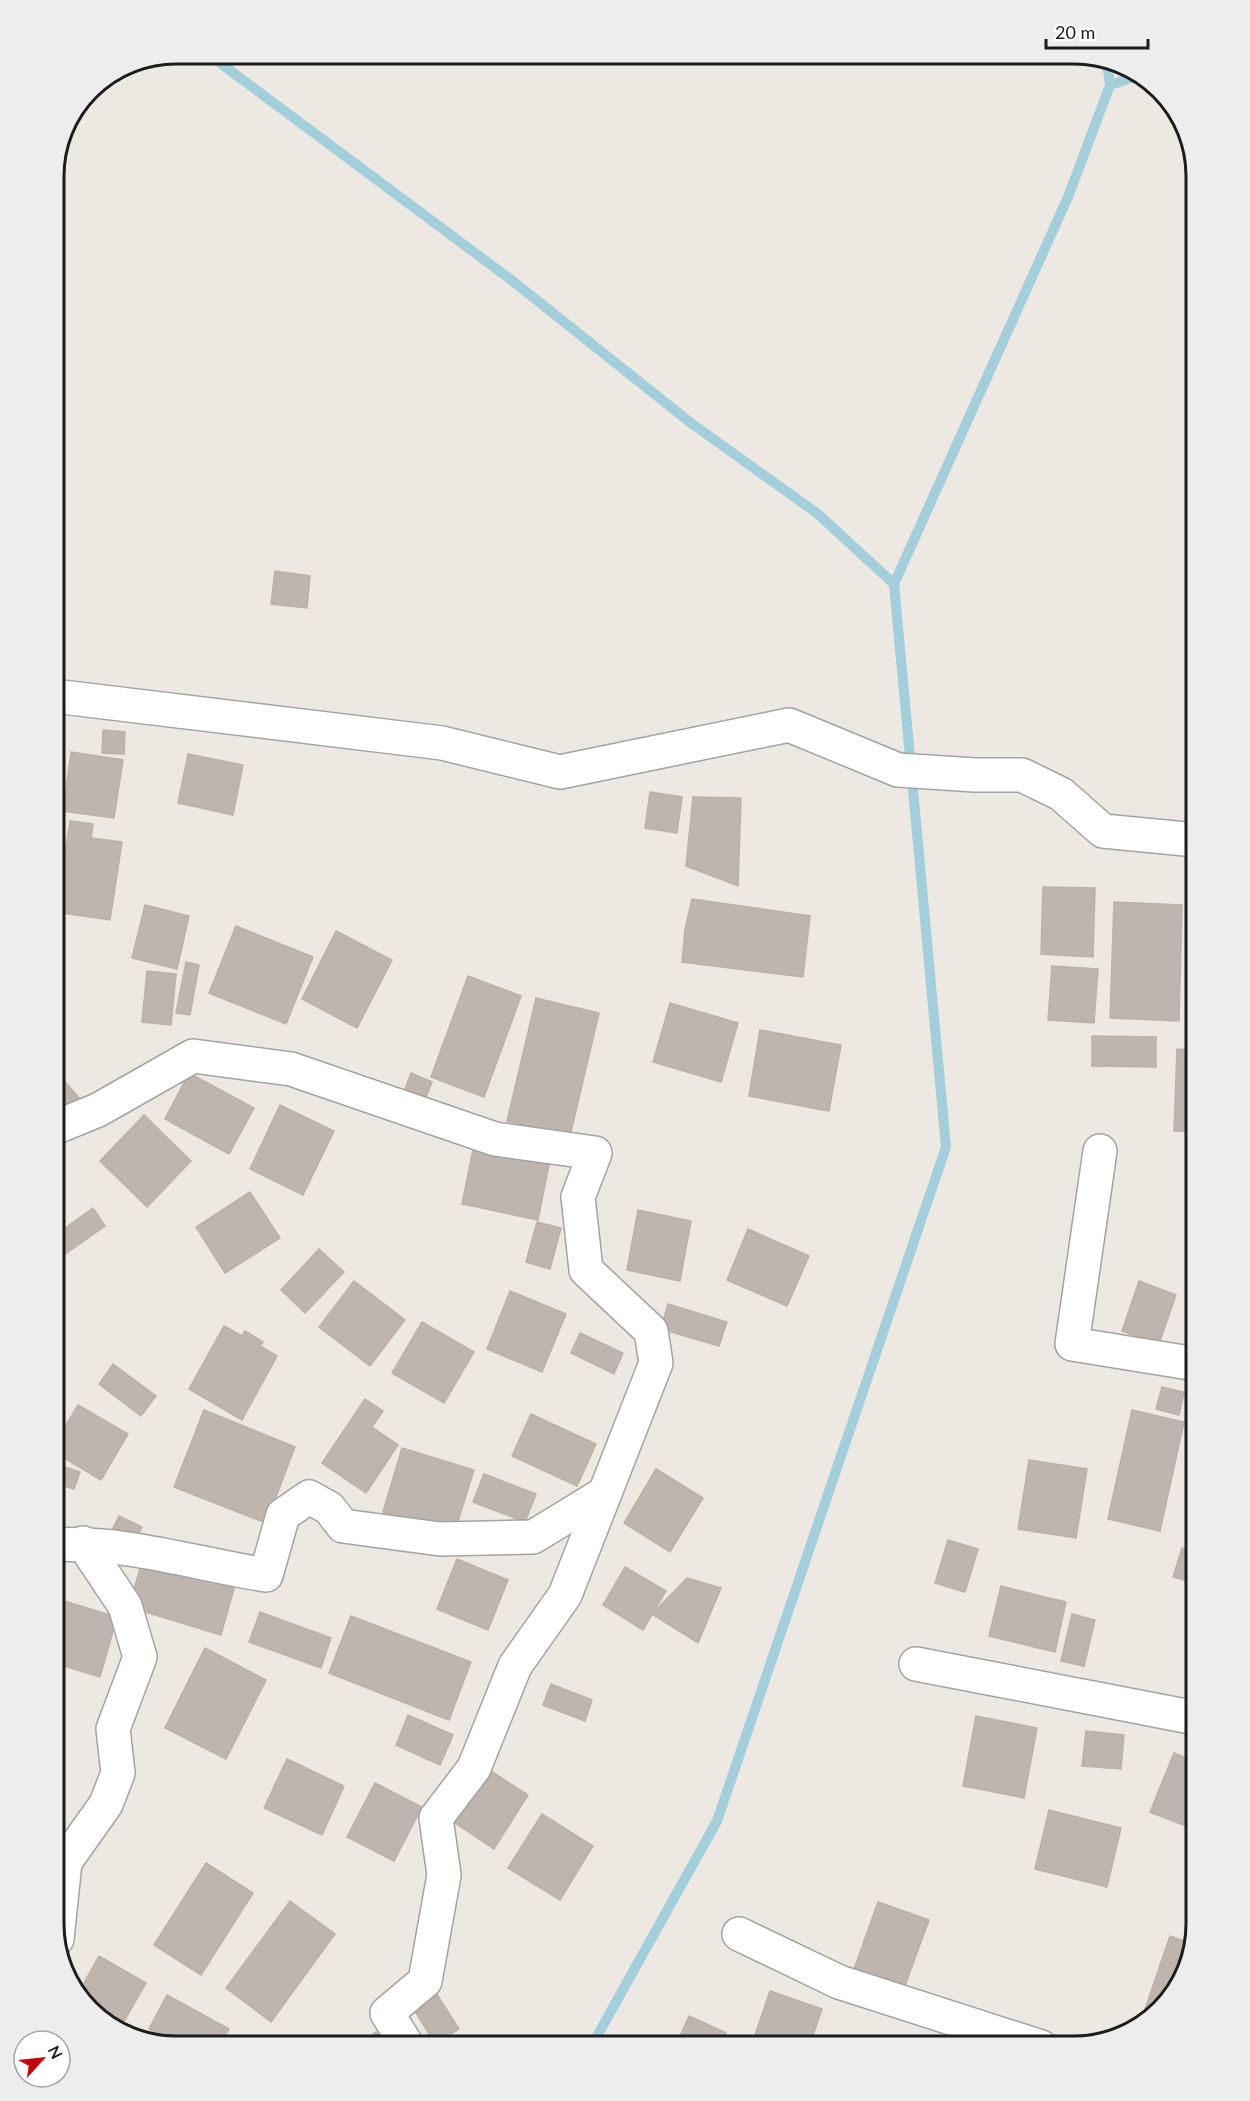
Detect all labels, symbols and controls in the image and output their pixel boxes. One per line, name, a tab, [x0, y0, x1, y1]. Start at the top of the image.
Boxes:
scale bar	[1046, 12, 1148, 50]
text: 20 m	[1055, 21, 1095, 43]
north arrow	[12, 2029, 72, 2089]
text: N	[45, 2042, 67, 2062]

